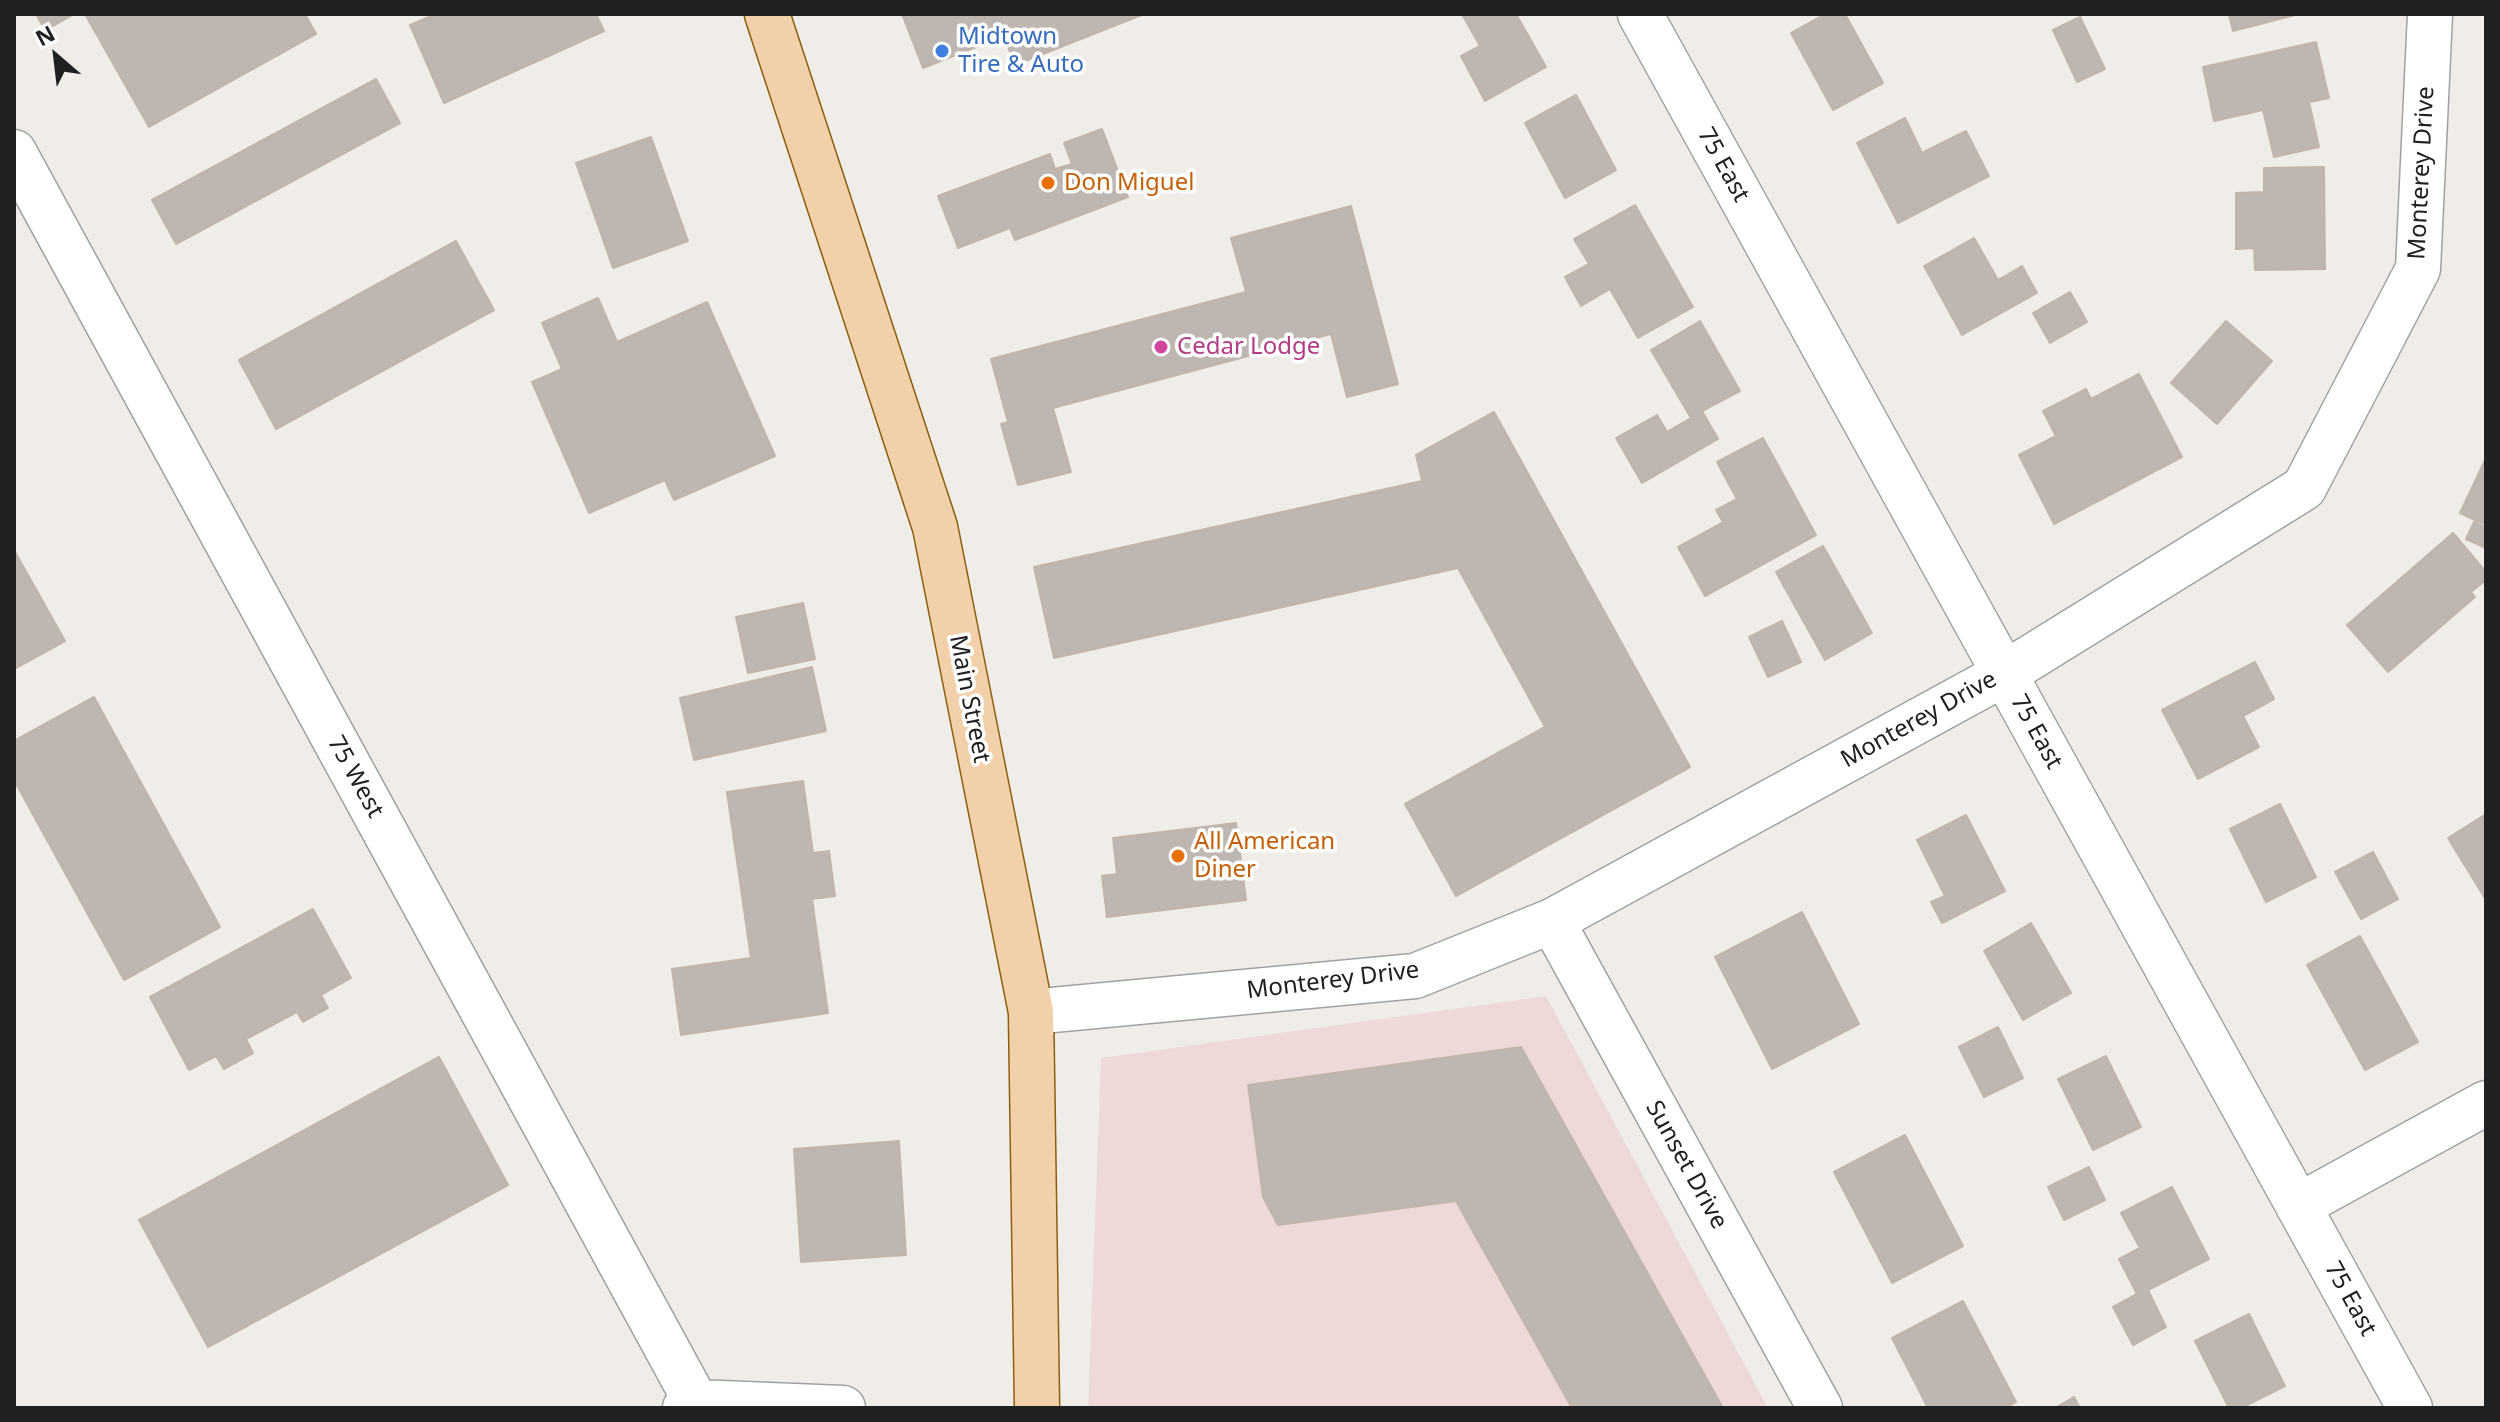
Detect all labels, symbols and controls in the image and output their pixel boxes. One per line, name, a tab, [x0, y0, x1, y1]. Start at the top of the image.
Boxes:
north arrow	[16, 16, 96, 96]
text: N	[30, 17, 60, 52]
place label: Midtown Tire & Auto	[958, 23, 1084, 79]
marker: Midtown Tire & Auto	[933, 42, 951, 60]
street label: Monterey Drive	[2403, 86, 2441, 260]
street label: 75 East	[1691, 123, 1755, 207]
place label: Don Miguel	[1064, 169, 1194, 197]
marker: Don Miguel	[1039, 174, 1057, 192]
place label: Cedar Lodge	[1177, 333, 1320, 361]
marker: Cedar Lodge	[1152, 338, 1170, 356]
street label: Main Street	[943, 633, 995, 765]
street label: Monterey Drive	[1836, 665, 2002, 775]
street label: 75 East	[2004, 690, 2068, 774]
street label: 75 West	[321, 731, 389, 823]
place label: All American Diner	[1194, 828, 1335, 884]
marker: All American Diner	[1169, 847, 1187, 865]
street label: Monterey Drive	[1245, 956, 1421, 1006]
street label: Sunset Drive	[1639, 1096, 1733, 1234]
street label: 75 East	[2318, 1257, 2382, 1341]

